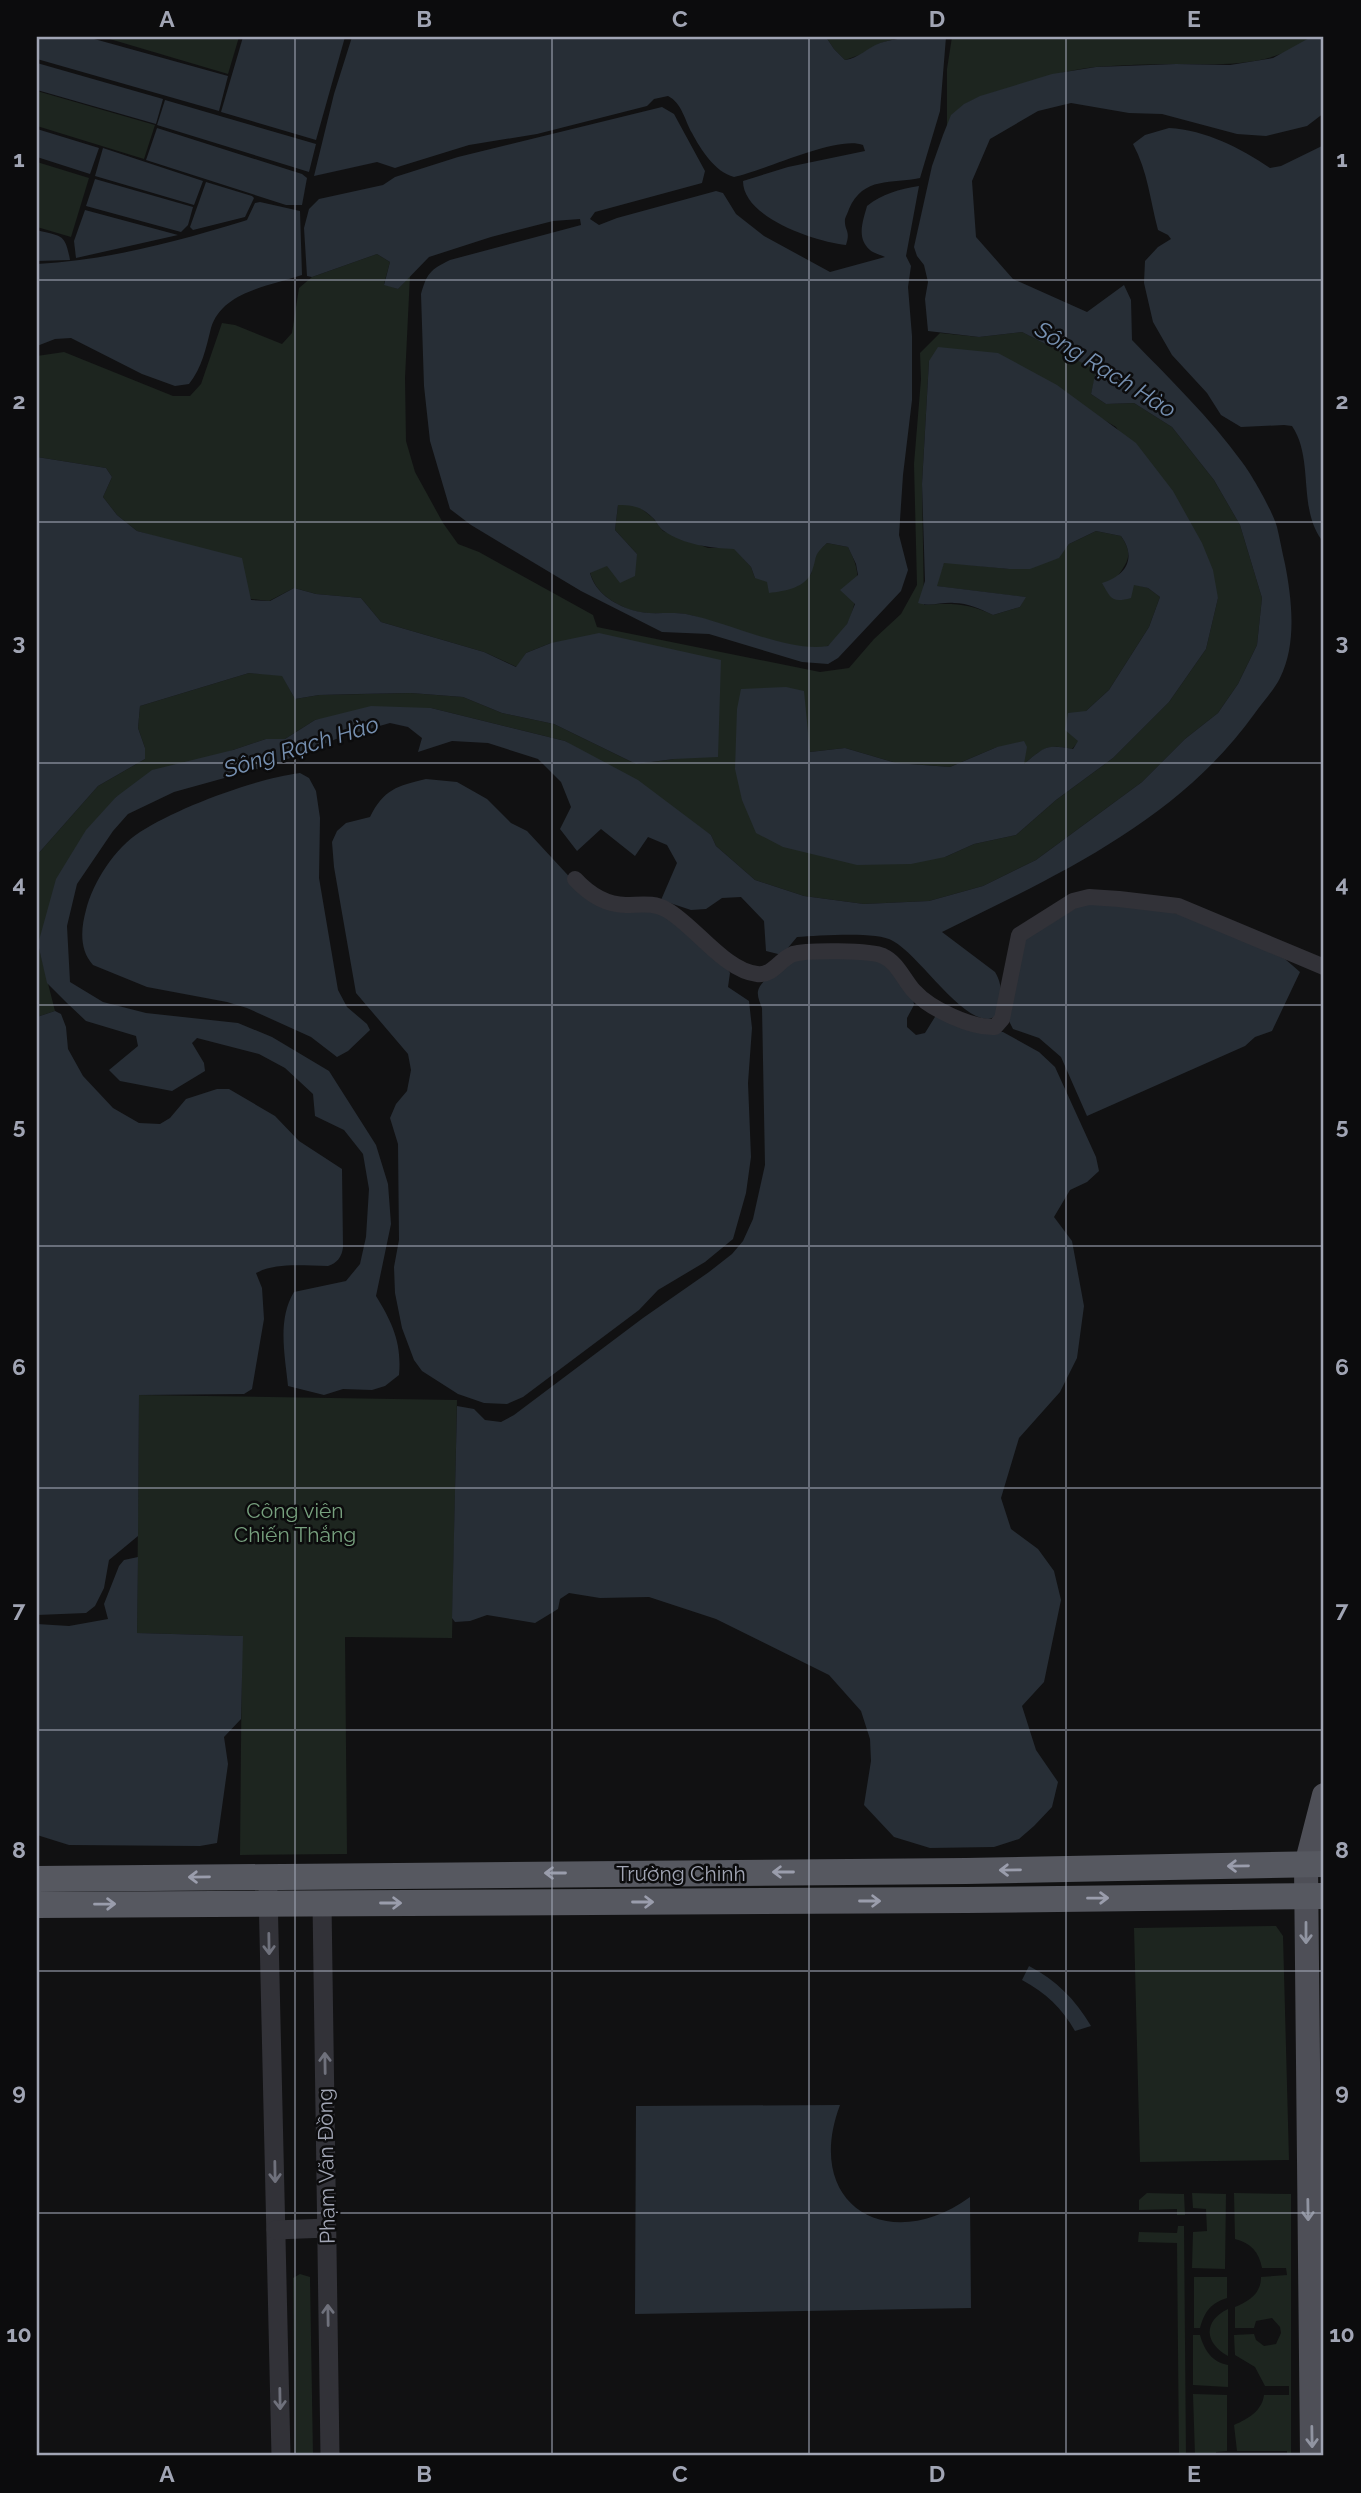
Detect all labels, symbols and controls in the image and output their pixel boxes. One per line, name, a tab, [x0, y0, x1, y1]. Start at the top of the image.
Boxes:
text: A	[159, 5, 175, 32]
text: B	[416, 5, 432, 32]
text: C	[672, 5, 688, 32]
text: D	[929, 5, 945, 32]
text: E	[1187, 5, 1201, 32]
text: 1	[13, 145, 25, 172]
text: 1	[1336, 145, 1348, 172]
water label: Sông Rạch Hào	[1030, 314, 1181, 423]
text: 2	[13, 387, 25, 414]
text: 2	[1336, 387, 1348, 414]
text: 3	[13, 628, 25, 655]
text: 3	[1336, 628, 1348, 655]
water label: Sông Rạch Hào	[219, 710, 382, 783]
text: 4	[12, 870, 26, 897]
text: 4	[1335, 870, 1349, 897]
text: 5	[13, 1112, 26, 1139]
text: 5	[1336, 1112, 1349, 1139]
text: 6	[12, 1353, 26, 1380]
text: 6	[1335, 1353, 1349, 1380]
park label: Công viên Chiến Thắng	[234, 1498, 356, 1547]
text: 7	[13, 1595, 26, 1622]
text: 7	[1336, 1595, 1349, 1622]
text: 8	[12, 1836, 26, 1863]
text: 8	[1335, 1836, 1349, 1863]
one-way arrow	[1227, 1859, 1250, 1873]
street label: Trường Chinh	[616, 1861, 746, 1886]
one-way arrow	[999, 1863, 1022, 1877]
one-way arrow	[772, 1865, 795, 1879]
one-way arrow	[544, 1867, 567, 1880]
one-way arrow	[188, 1870, 211, 1884]
one-way arrow	[1086, 1891, 1109, 1905]
one-way arrow	[858, 1894, 881, 1907]
one-way arrow	[631, 1895, 654, 1908]
one-way arrow	[379, 1896, 402, 1910]
one-way arrow	[93, 1897, 116, 1911]
one-way arrow	[1299, 1922, 1313, 1945]
one-way arrow	[262, 1932, 276, 1955]
one-way arrow	[318, 2051, 331, 2074]
text: 9	[12, 2078, 26, 2105]
text: 9	[1335, 2078, 1349, 2105]
street label: Phạm Văn Đồng	[312, 2088, 340, 2244]
one-way arrow	[268, 2160, 281, 2183]
one-way arrow	[1302, 2198, 1315, 2221]
one-way arrow	[321, 2303, 335, 2326]
text: 10	[6, 2320, 32, 2347]
text: 10	[1329, 2320, 1355, 2347]
one-way arrow	[273, 2387, 286, 2410]
one-way arrow	[1305, 2426, 1319, 2449]
text: A	[159, 2460, 175, 2487]
text: B	[416, 2460, 432, 2487]
text: C	[672, 2460, 688, 2487]
text: D	[929, 2460, 945, 2487]
text: E	[1187, 2460, 1201, 2487]

